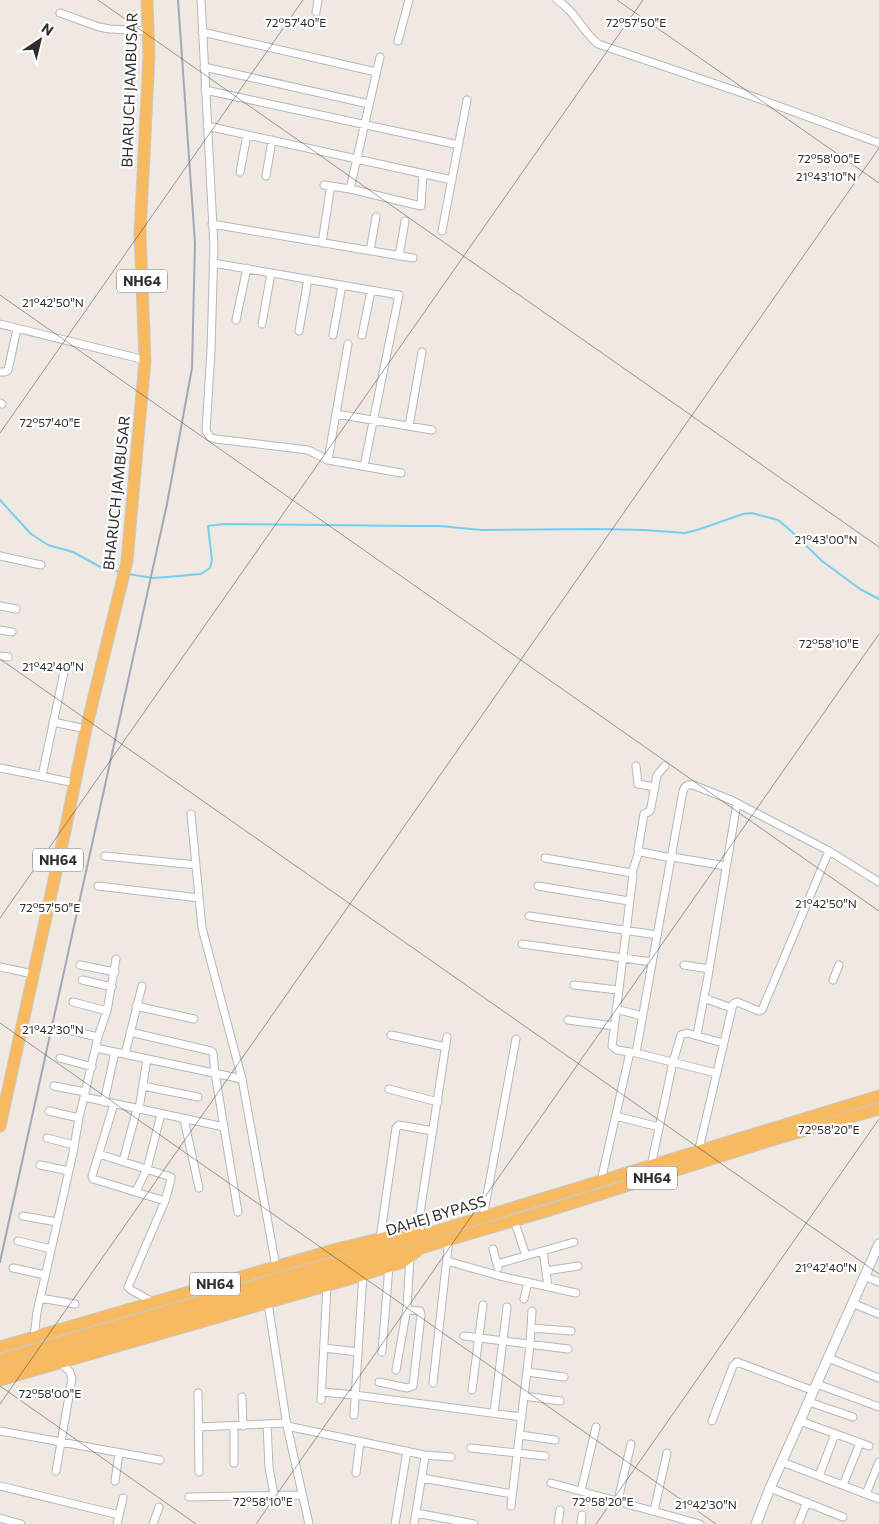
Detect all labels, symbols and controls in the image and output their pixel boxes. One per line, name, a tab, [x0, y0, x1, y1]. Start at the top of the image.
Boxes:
street label: BHARUCH JAMBUSAR	[117, 12, 141, 168]
north arrow	[15, 15, 65, 65]
text: 72°57'40"E	[266, 15, 327, 29]
text: 72°57'50"E	[606, 15, 666, 29]
text: N	[39, 19, 57, 39]
text: 72°58'00"E	[798, 151, 860, 165]
text: 21°43'10"N	[796, 169, 856, 183]
road number: NH64	[117, 270, 167, 292]
text: 21°42'50"N	[22, 295, 84, 309]
text: 72°57'40"E	[20, 415, 81, 429]
street label: BHARUCH JAMBUSAR	[99, 415, 133, 571]
text: 21°43'00"N	[794, 532, 858, 546]
text: 72°58'10"E	[799, 636, 859, 650]
text: 21°42'40"N	[22, 659, 84, 673]
road number: NH64	[33, 848, 83, 872]
text: 21°42'50"N	[795, 896, 857, 910]
text: 72°57'50"E	[20, 900, 80, 914]
text: 21°42'30"N	[22, 1022, 84, 1036]
text: 72°58'20"E	[798, 1122, 860, 1136]
road number: NH64	[627, 1166, 677, 1190]
street label: DAHEJ BYPASS	[383, 1191, 488, 1239]
text: 21°42'40"N	[795, 1260, 857, 1274]
road number: NH64	[190, 1272, 240, 1296]
text: 72°58'00"E	[19, 1386, 81, 1400]
text: 72°58'10"E	[233, 1494, 293, 1508]
text: 72°58'20"E	[572, 1494, 634, 1508]
text: 21°42'30"N	[675, 1497, 737, 1511]

